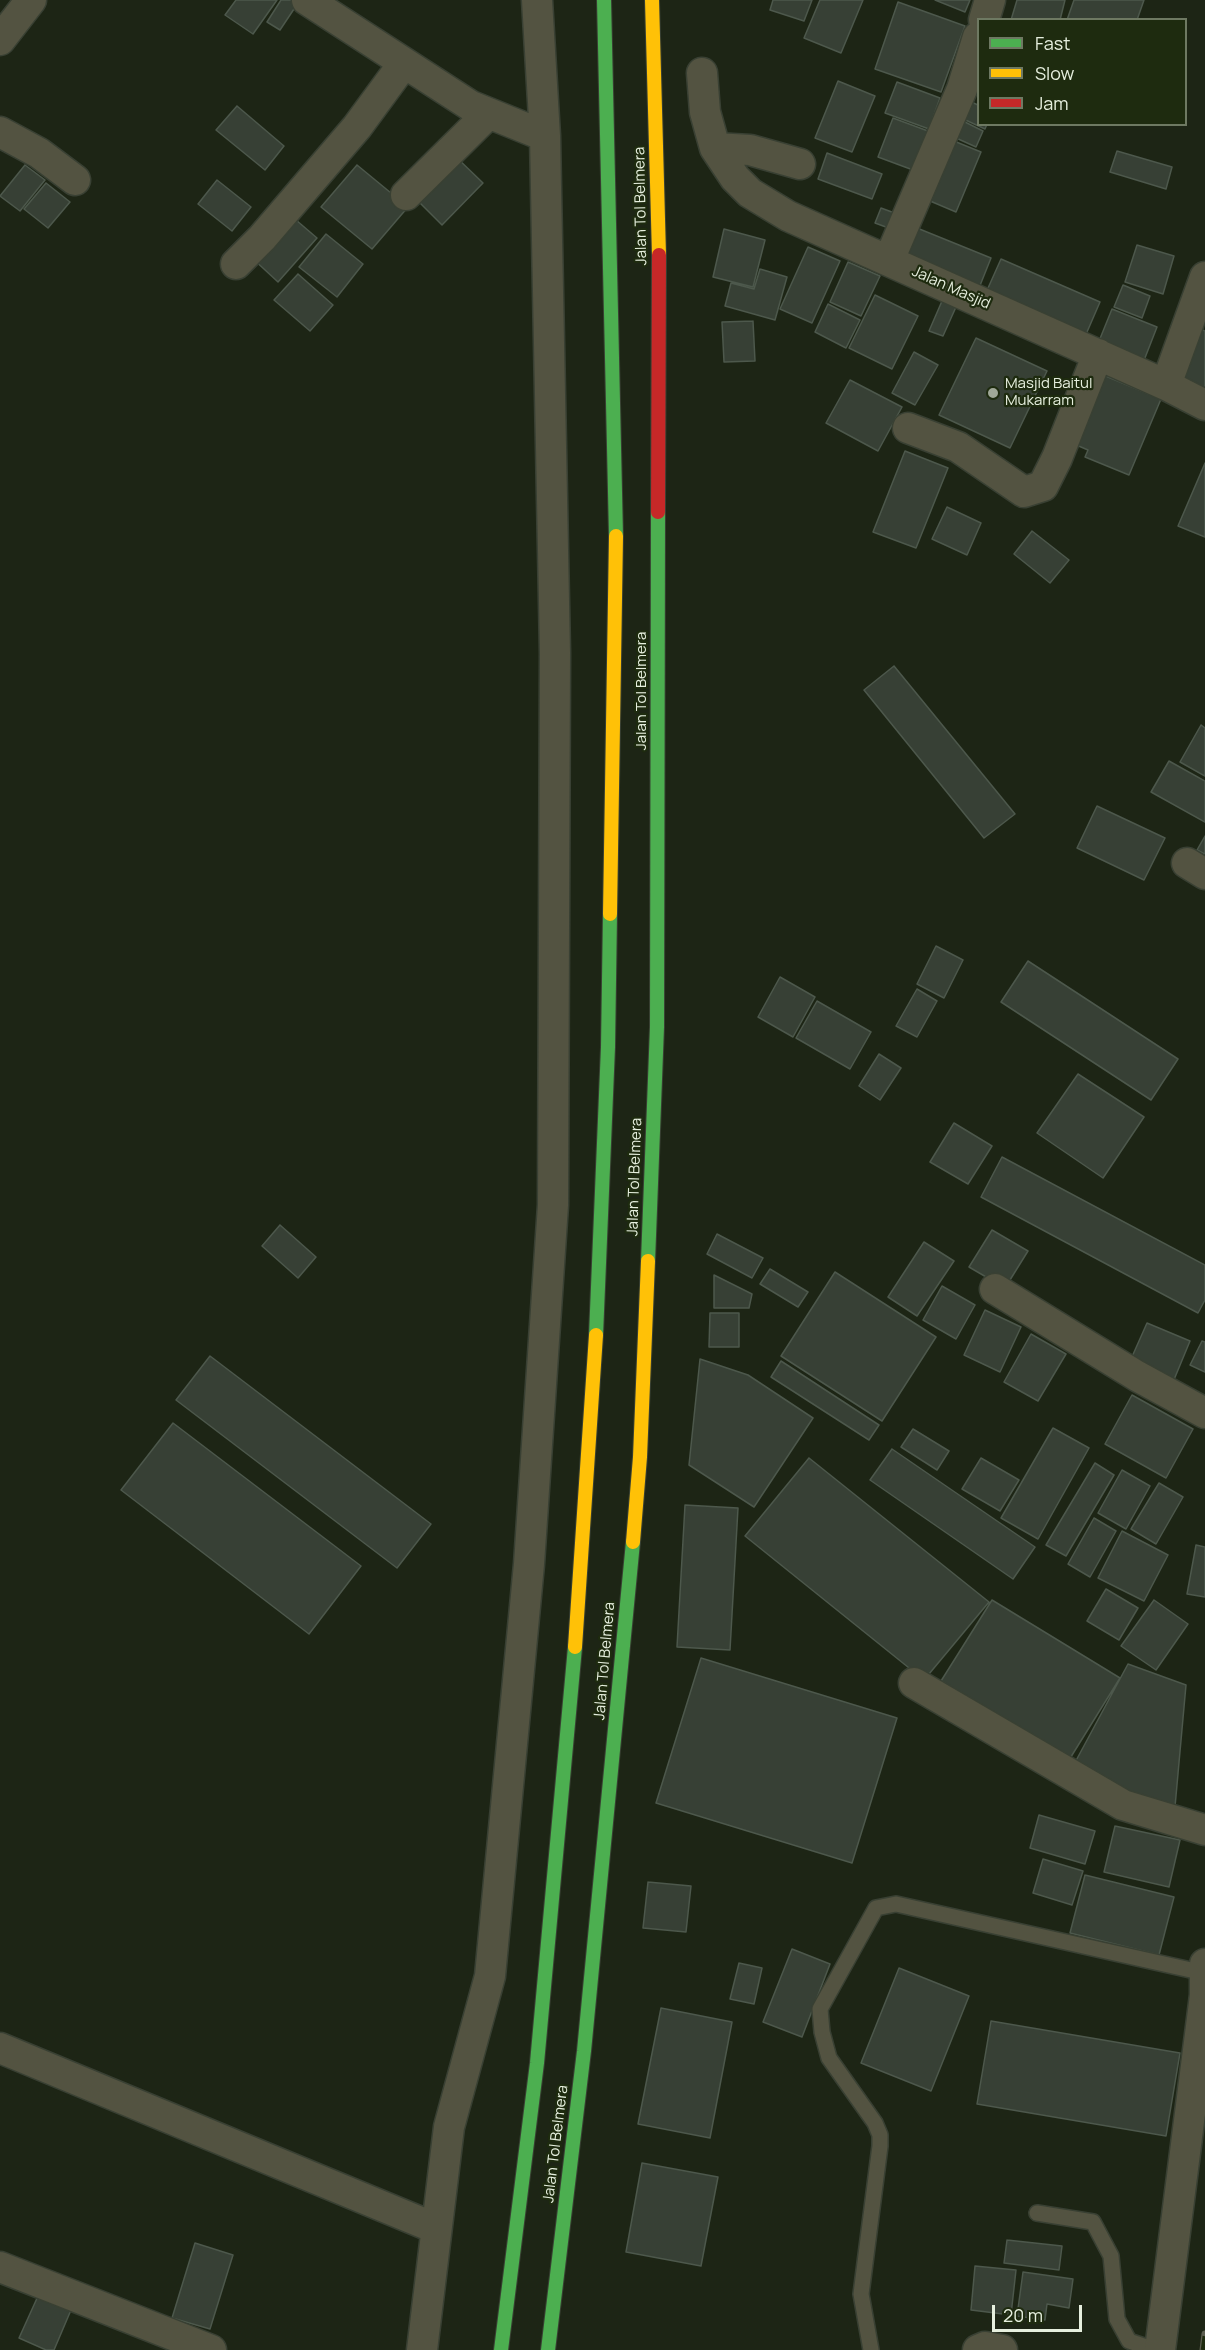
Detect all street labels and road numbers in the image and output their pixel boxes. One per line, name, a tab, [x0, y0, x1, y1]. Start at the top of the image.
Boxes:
street label: Jalan Tol Belmera	[631, 147, 651, 265]
street label: Jalan Masjid	[909, 263, 993, 313]
street label: Jalan Tol Belmera	[633, 632, 651, 750]
street label: Jalan Tol Belmera	[624, 1117, 646, 1237]
street label: Jalan Tol Belmera	[591, 1601, 619, 1721]
street label: Jalan Tol Belmera	[540, 2084, 572, 2204]

